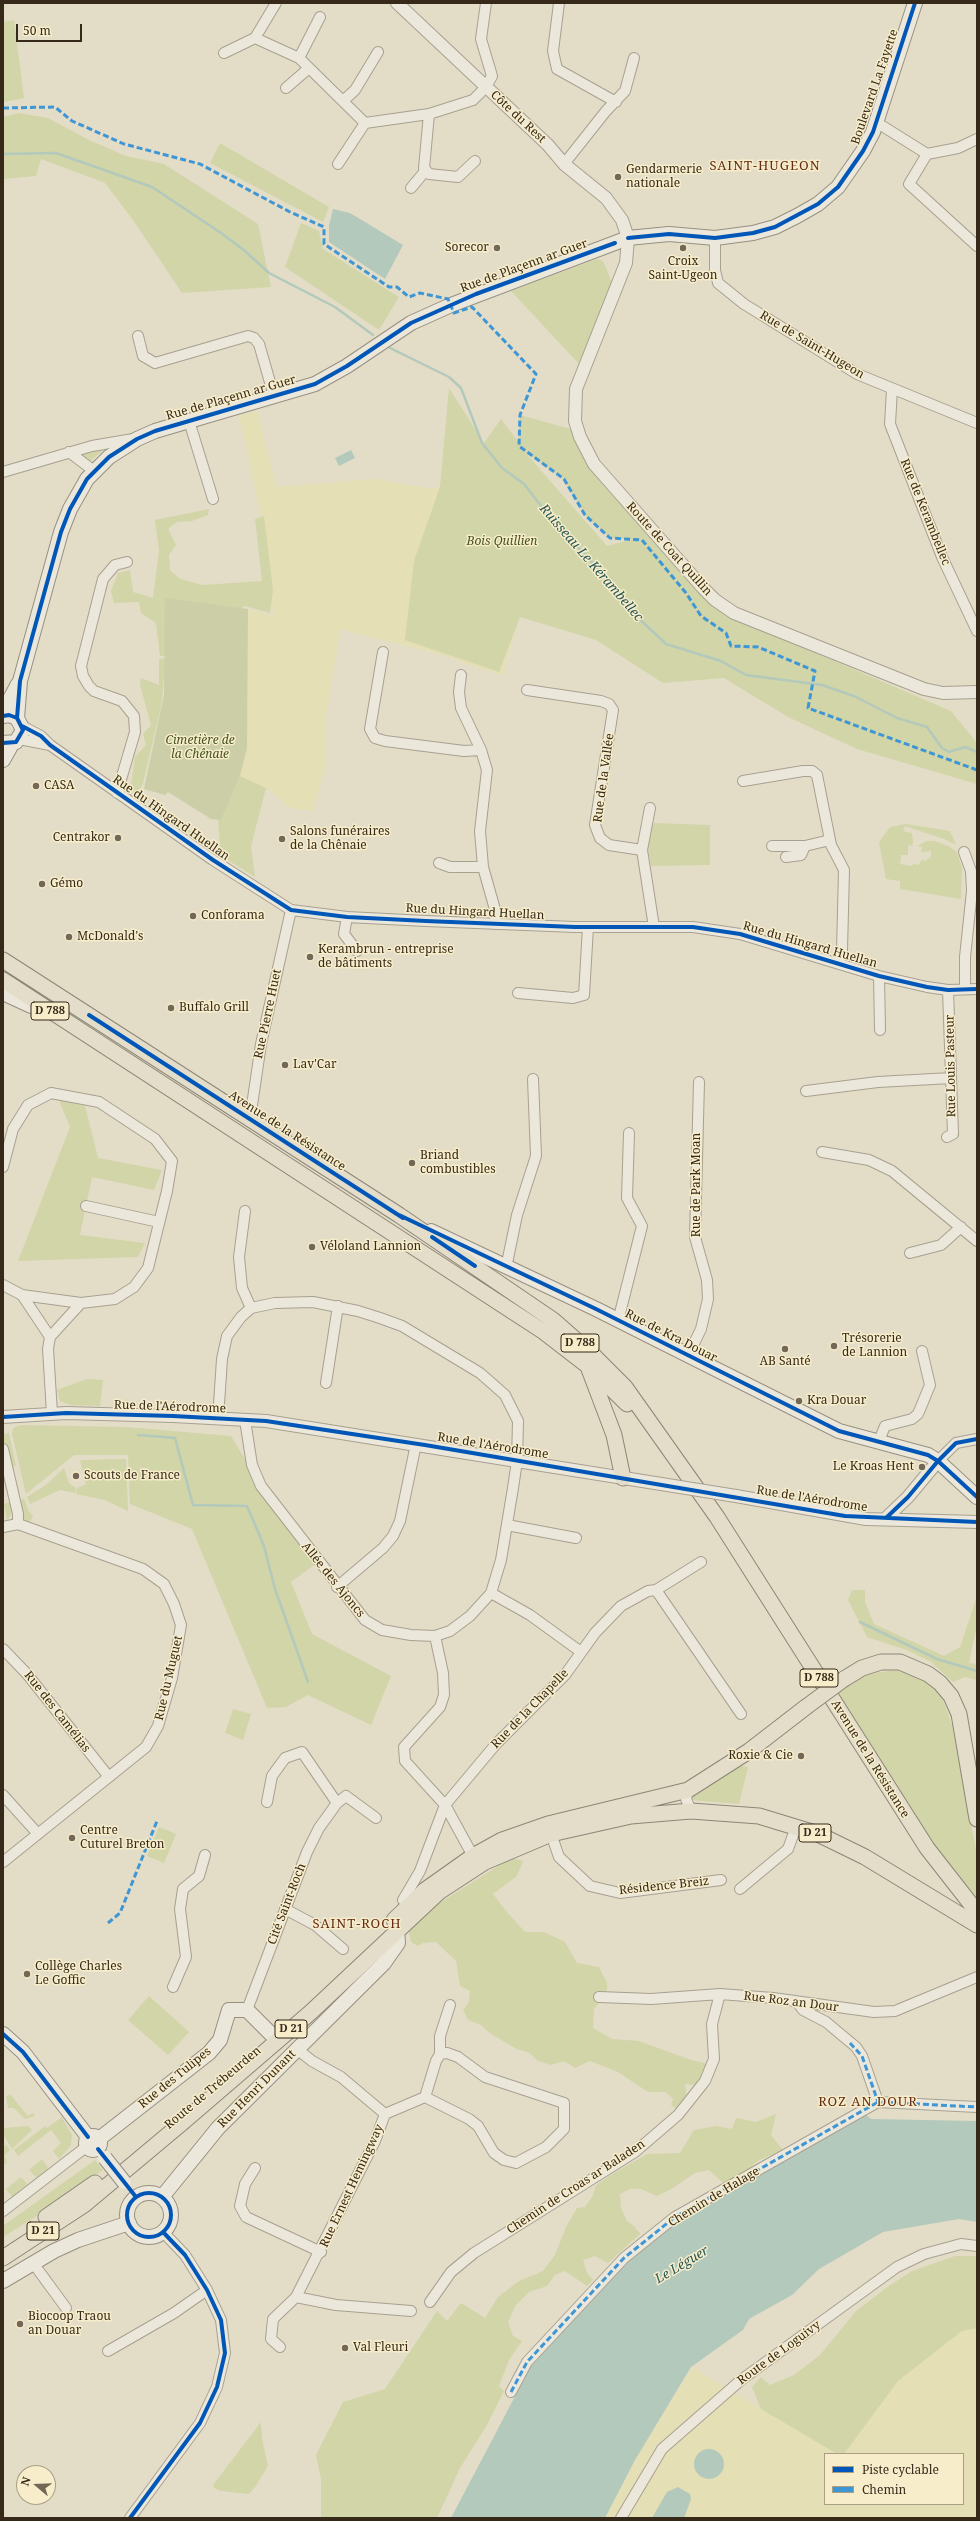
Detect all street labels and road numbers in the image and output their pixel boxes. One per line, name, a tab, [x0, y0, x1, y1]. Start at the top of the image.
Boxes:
street label: Boulevard La Fayette	[849, 27, 901, 147]
street label: Côte du Rest	[487, 88, 549, 146]
street label: Rue de Plaçenn ar Guer	[458, 236, 590, 296]
street label: Rue de Saint-Hugeon	[757, 308, 867, 382]
street label: Rue de Plaçenn ar Guer	[164, 373, 298, 423]
street label: Rue de Kerambellec	[897, 457, 953, 567]
street label: Route de Coat Quillin	[623, 499, 715, 599]
street label: Rue de la Vallée	[591, 732, 617, 824]
street label: Rue du Hingard Huellan	[110, 772, 232, 864]
street label: Rue du Hingard Huellan	[405, 901, 545, 923]
street label: Rue du Hingard Huellan	[741, 919, 879, 971]
street label: Rue Pierre Huet	[251, 968, 285, 1060]
road number: D 788	[31, 1002, 69, 1020]
street label: Rue Louis Pasteur	[943, 1015, 959, 1117]
street label: Avenue de la Résistance	[226, 1088, 348, 1174]
street label: Rue de Park Moan	[690, 1133, 704, 1237]
street label: Rue de Kra Douar	[623, 1307, 719, 1365]
road number: D 788	[561, 1334, 599, 1352]
street label: Rue de l'Aérodrome	[114, 1398, 226, 1416]
street label: Rue de l'Aérodrome	[436, 1430, 550, 1462]
street label: Rue de l'Aérodrome	[755, 1483, 869, 1515]
street label: Allée des Ajoncs	[298, 1540, 368, 1620]
street label: Rue du Muguet	[152, 1634, 186, 1722]
street label: Rue de la Chapelle	[488, 1666, 572, 1752]
street label: Rue des Camélias	[21, 1669, 93, 1755]
road number: D 788	[800, 1669, 838, 1687]
street label: Avenue de la Résistance	[828, 1697, 912, 1821]
road number: D 21	[799, 1824, 831, 1842]
street label: Cité Saint-Roch	[265, 1861, 309, 1947]
street label: Résidence Breiz	[618, 1874, 710, 1898]
street label: Rue Roz an Dour	[743, 1989, 839, 2015]
road number: D 21	[275, 2020, 307, 2038]
street label: Rue des Tulipes	[136, 2044, 214, 2112]
street label: Route de Trébeurden	[162, 2044, 264, 2132]
street label: Rue Henri Dunant	[215, 2047, 299, 2131]
street label: Rue Ernest Hemingway	[317, 2122, 387, 2250]
street label: Chemin de Croas ar Baladen	[504, 2137, 648, 2237]
street label: Chemin de Halage	[666, 2164, 762, 2230]
road number: D 21	[27, 2222, 59, 2240]
street label: Route de Loguivy	[735, 2318, 823, 2388]

